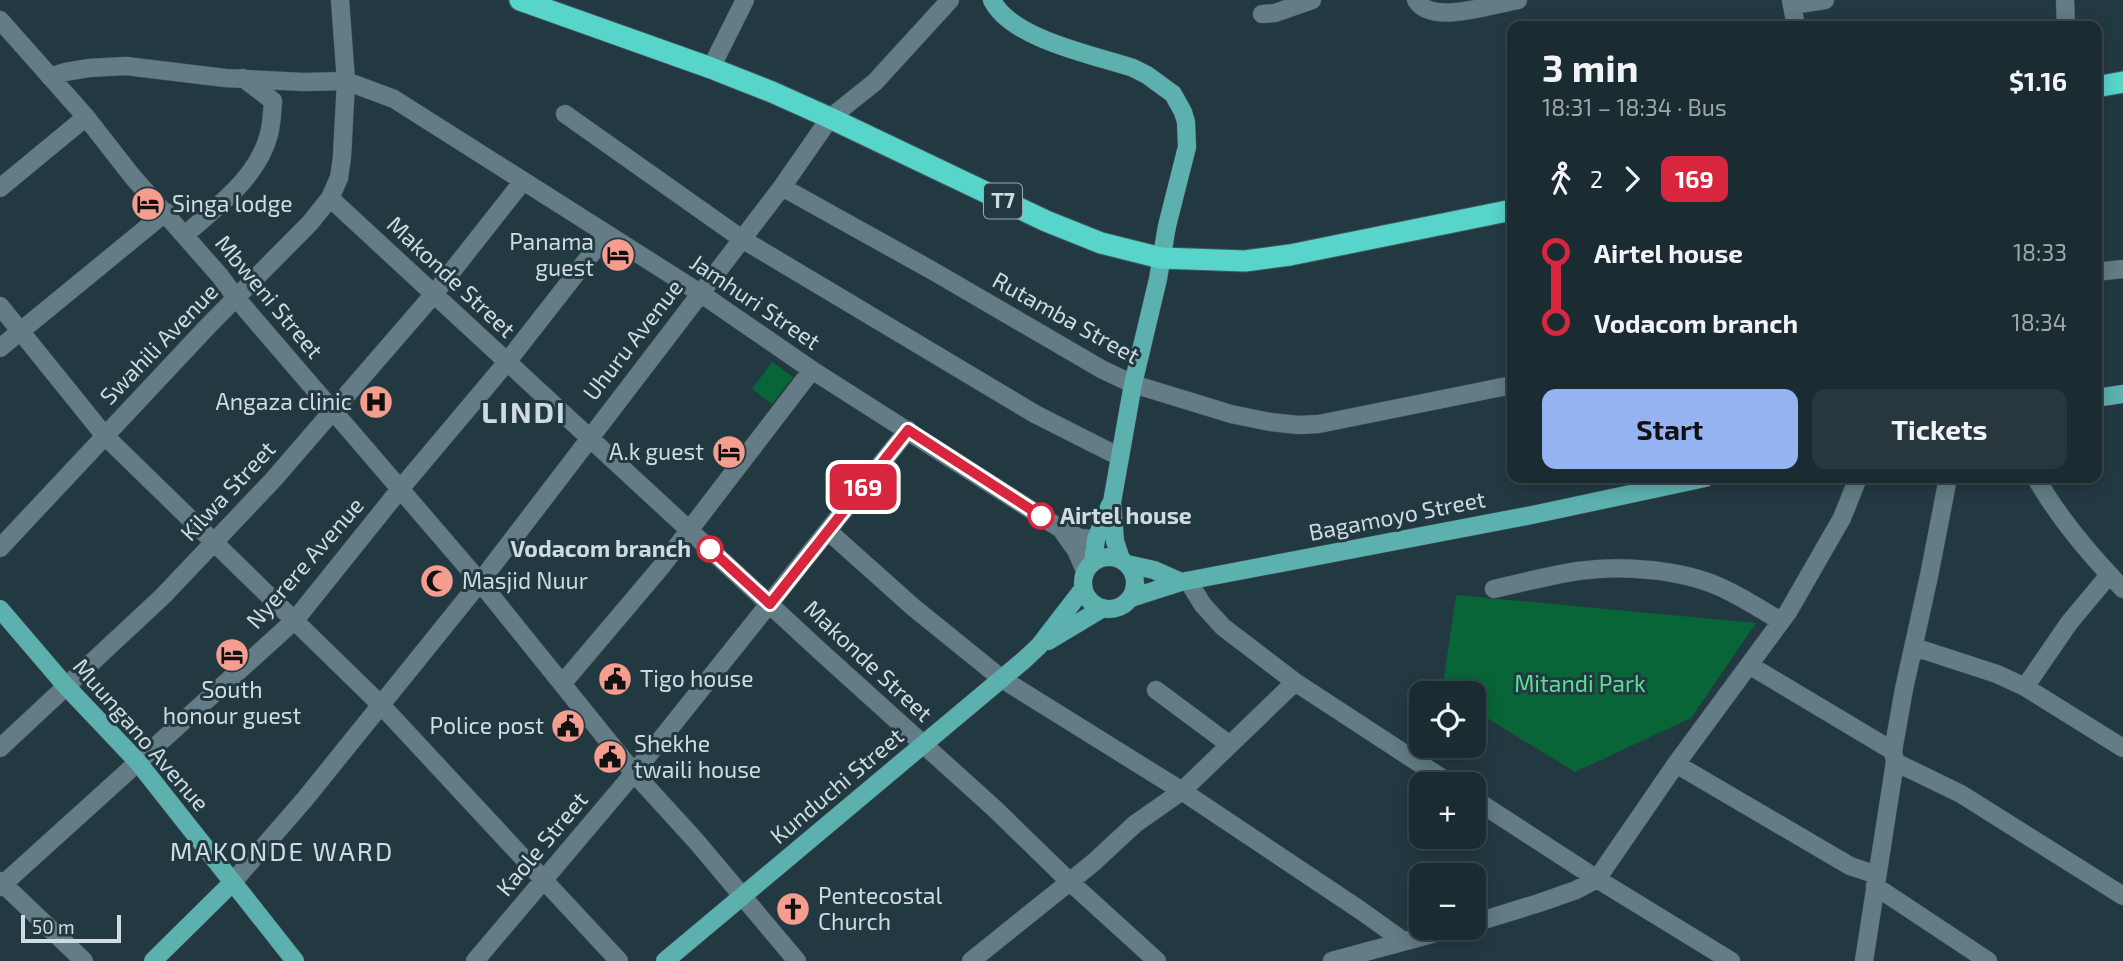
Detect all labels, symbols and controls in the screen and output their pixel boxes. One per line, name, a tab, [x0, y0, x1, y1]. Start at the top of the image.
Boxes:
text: 3 min	[1542, 44, 1639, 90]
text: $1.16	[2009, 65, 2067, 96]
text: 18:31 – 18:34 · Bus	[1542, 93, 1727, 121]
icon: walk	[1542, 160, 1580, 198]
icon: forward	[1613, 160, 1651, 198]
text: 169	[1675, 164, 1714, 193]
text: 2	[1590, 165, 1603, 193]
road number: T7	[984, 184, 1022, 218]
hotel icon: Singa lodge	[129, 185, 167, 223]
place label: Singa lodge	[172, 189, 293, 217]
street label: Makonde Street	[382, 210, 522, 343]
place label: Panama guest	[509, 227, 594, 281]
street label: Mbweni Street	[210, 229, 330, 364]
hotel icon: Panama guest	[599, 236, 637, 274]
text: Airtel house	[1594, 237, 1743, 268]
text: 18:33	[2013, 238, 2067, 266]
street label: Jamhuri Street	[685, 247, 826, 355]
street label: Rutamba Street	[988, 265, 1145, 369]
street label: Uhuru Avenue	[576, 273, 688, 405]
street label: Swahili Avenue	[93, 277, 223, 410]
text: Vodacom branch	[1594, 307, 1798, 338]
text: 18:34	[2012, 308, 2067, 336]
hospital icon: Angaza clinic	[357, 383, 395, 421]
place label: Angaza clinic	[215, 387, 352, 415]
button: Start	[1542, 389, 1798, 469]
button: Tickets	[1812, 389, 2067, 469]
district label: LINDI	[481, 393, 567, 429]
hotel icon: A.k guest	[710, 433, 748, 471]
street label: Kilwa Street	[174, 434, 281, 546]
place label: A.k guest	[609, 437, 704, 465]
line badge: 169	[823, 464, 903, 510]
text: 169	[844, 472, 882, 501]
street label: Bagamoyo Street	[1306, 484, 1488, 546]
street label: Nyerere Avenue	[240, 491, 369, 634]
place label: Airtel house	[1060, 501, 1192, 529]
marker: Airtel house	[1028, 503, 1054, 529]
place label: Vodacom branch	[511, 534, 691, 562]
marker: Vodacom branch	[697, 536, 723, 562]
mosque icon: Masjid Nuur	[418, 562, 456, 600]
place label: Masjid Nuur	[462, 566, 588, 594]
street label: Makonde Street	[799, 594, 939, 727]
hotel icon: South honour guest	[213, 636, 251, 674]
street label: Muungano Avenue	[68, 652, 216, 816]
public building icon: Tigo house	[596, 660, 634, 698]
place label: Tigo house	[640, 664, 754, 692]
park label: Mitandi Park	[1514, 669, 1646, 697]
place label: South honour guest	[163, 675, 302, 729]
map controls	[1409, 681, 1486, 940]
button: locate	[1409, 681, 1486, 758]
public building icon: Police post	[549, 707, 587, 745]
place label: Police post	[430, 711, 544, 739]
street label: Kunduchi Street	[764, 721, 909, 849]
place label: Shekhe twaili house	[634, 729, 761, 783]
public building icon: Shekhe twaili house	[591, 738, 629, 776]
button: +	[1409, 772, 1486, 849]
street label: Kaole Street	[490, 785, 593, 901]
district label: MAKONDE WARD	[170, 835, 394, 866]
button: −	[1409, 863, 1486, 940]
place label: Pentecostal Church	[818, 881, 942, 935]
church icon: Pentecostal Church	[774, 890, 812, 928]
scale bar	[21, 912, 121, 944]
text: 50 m	[32, 915, 75, 938]

